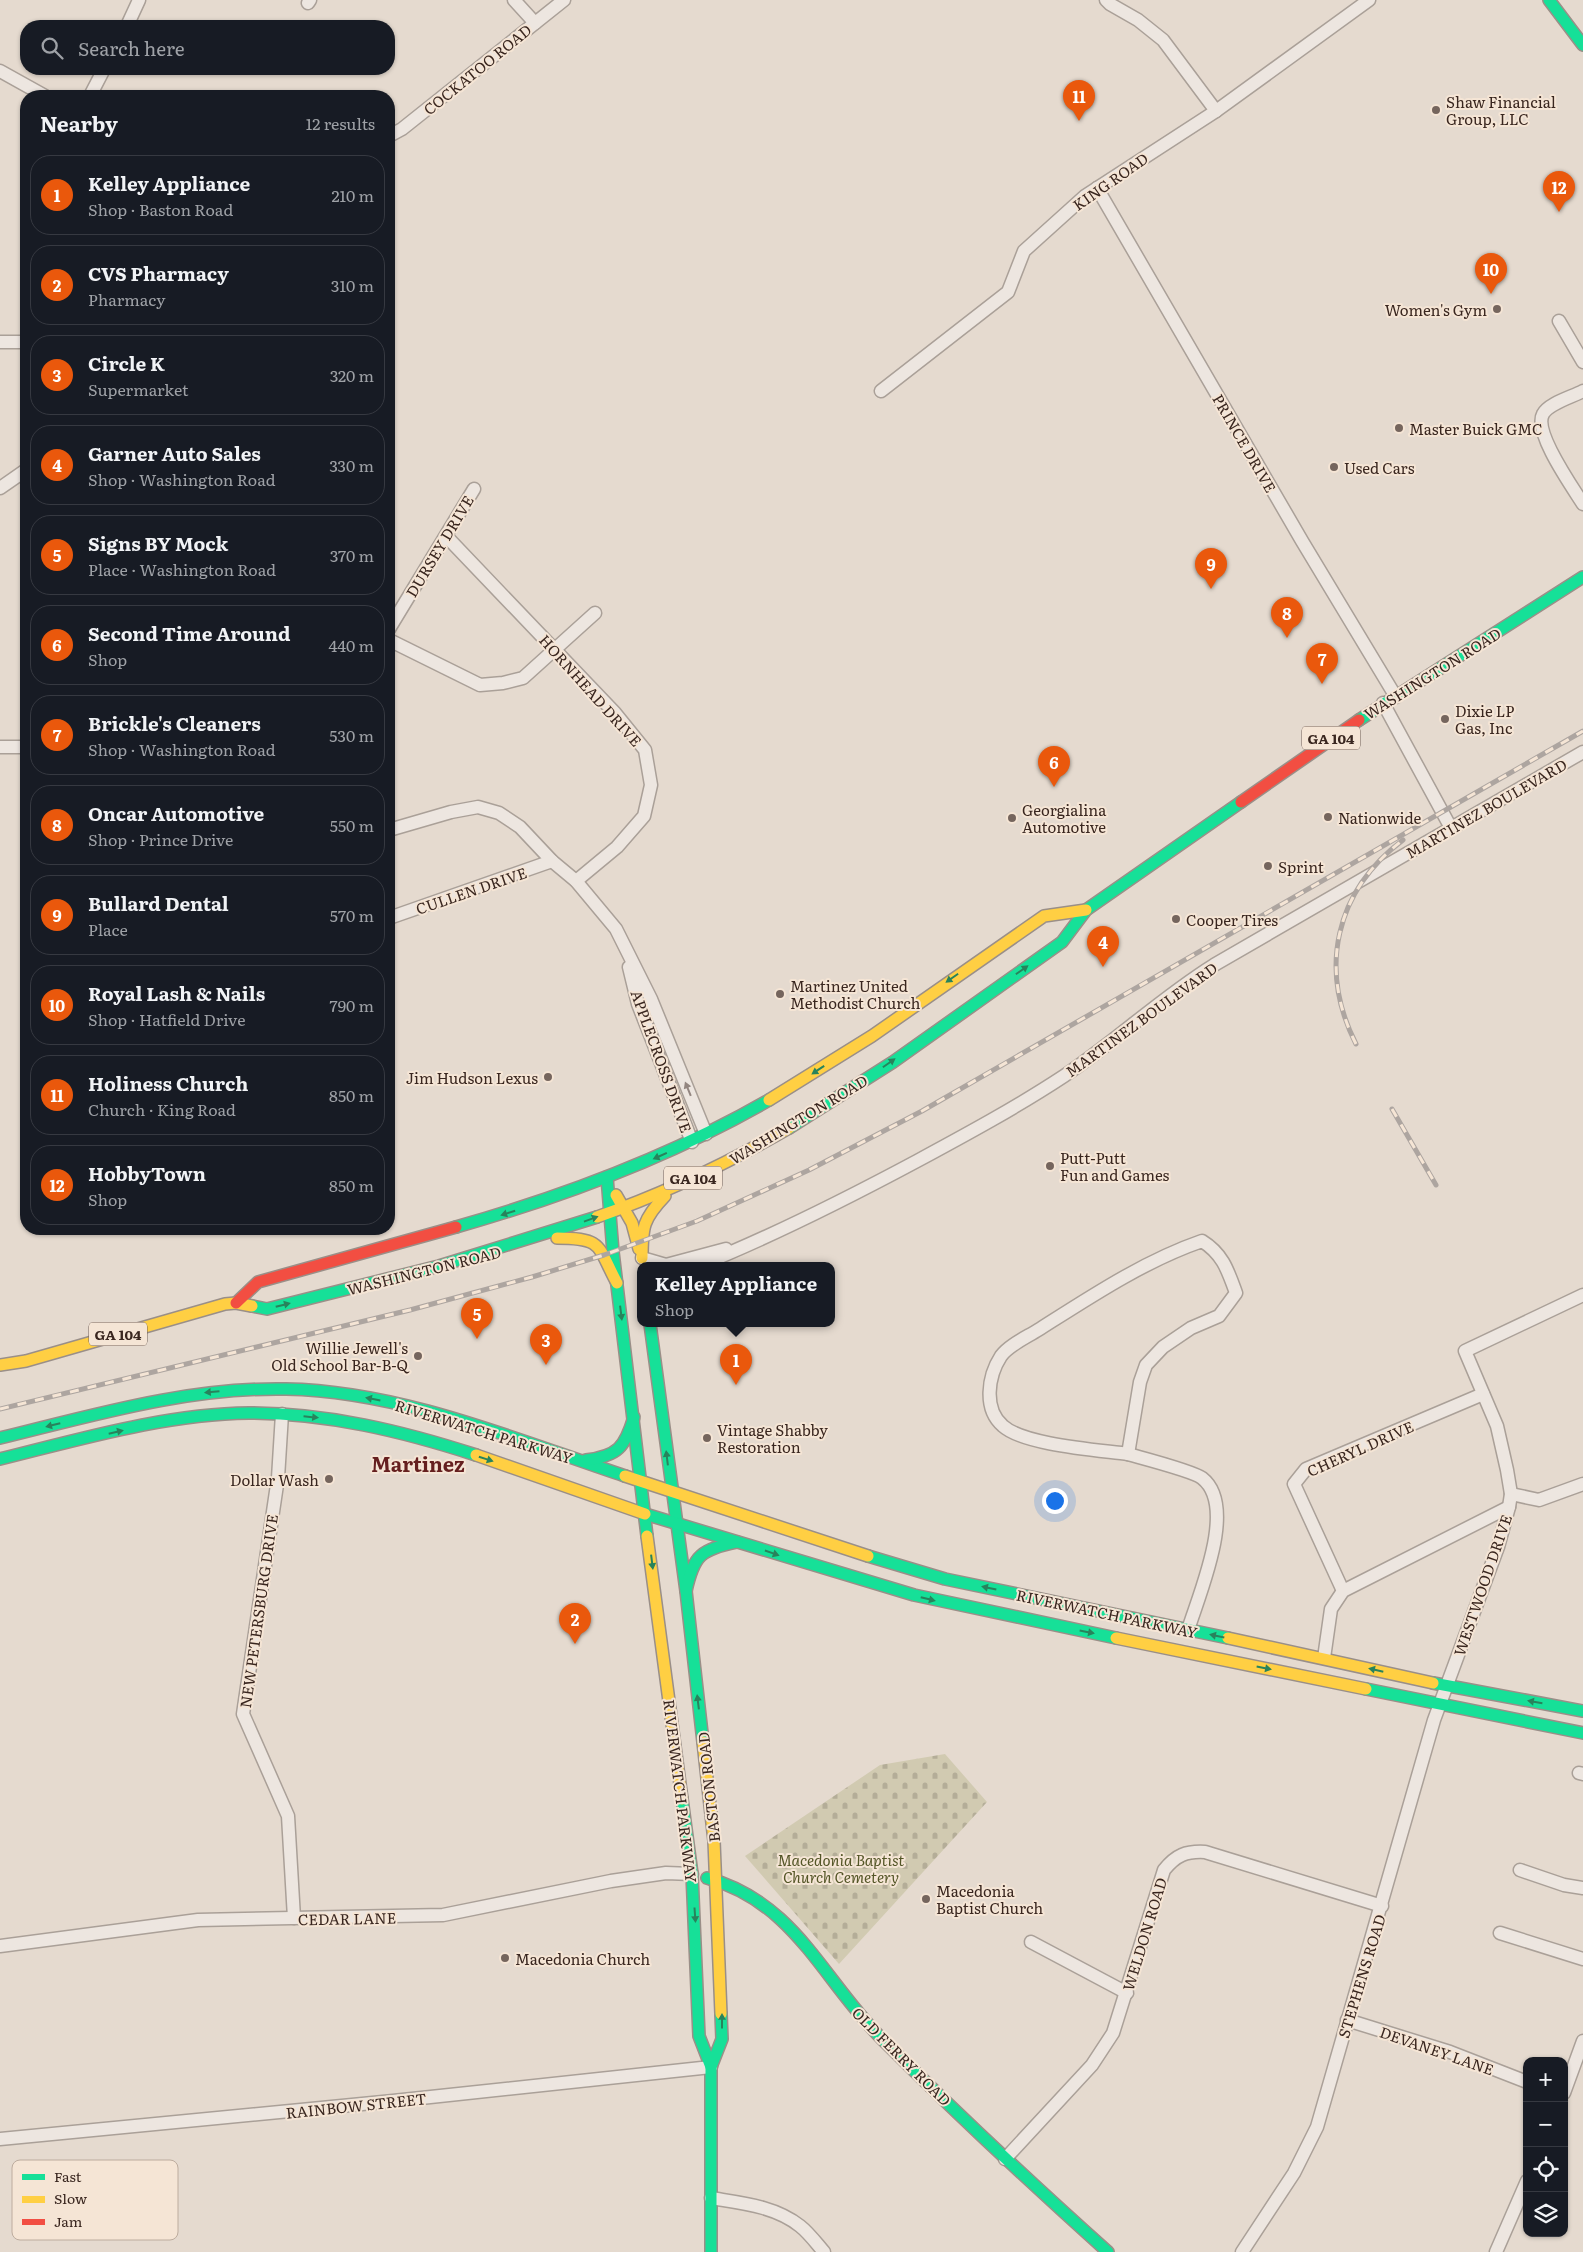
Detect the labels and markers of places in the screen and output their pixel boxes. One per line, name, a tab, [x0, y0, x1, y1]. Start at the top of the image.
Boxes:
pin: 11	[1063, 80, 1095, 121]
place label: Shaw Financial Group, LLC	[1446, 90, 1556, 130]
marker: Shaw Financial Group, LLC	[1430, 104, 1442, 116]
pin: 12	[1543, 171, 1575, 212]
pin: 10	[1475, 253, 1507, 294]
place label: Women's Gym	[1385, 298, 1487, 321]
marker: Women's Gym	[1491, 303, 1503, 315]
place label: Master Buick GMC	[1409, 417, 1543, 440]
marker: Master Buick GMC	[1393, 422, 1405, 434]
place label: Used Cars	[1344, 456, 1415, 479]
marker: Used Cars	[1328, 461, 1340, 473]
pin: 9	[1195, 548, 1227, 589]
pin: 8	[1271, 597, 1303, 638]
pin: 7	[1306, 643, 1338, 684]
place label: Dixie LP Gas, Inc	[1455, 699, 1514, 739]
marker: Dixie LP Gas, Inc	[1439, 713, 1451, 725]
pin: 6	[1038, 746, 1070, 787]
place label: Georgialina Automotive	[1022, 798, 1107, 838]
place label: Nationwide	[1338, 806, 1421, 829]
marker: Nationwide	[1322, 811, 1334, 823]
marker: Georgialina Automotive	[1006, 812, 1018, 824]
place label: Sprint	[1278, 855, 1324, 878]
marker: Sprint	[1262, 860, 1274, 872]
place label: Cooper Tires	[1186, 908, 1278, 931]
marker: Cooper Tires	[1170, 913, 1182, 925]
pin: 4	[1087, 926, 1119, 967]
place label: Martinez United Methodist Church	[790, 974, 921, 1014]
marker: Martinez United Methodist Church	[774, 988, 786, 1000]
place label: Jim Hudson Lexus	[406, 1066, 538, 1089]
marker: Jim Hudson Lexus	[542, 1071, 554, 1083]
place label: Putt-Putt Fun and Games	[1060, 1146, 1170, 1186]
marker: Putt-Putt Fun and Games	[1044, 1160, 1056, 1172]
pin: 5	[461, 1298, 493, 1339]
pin: 3	[530, 1324, 562, 1365]
place label: Willie Jewell's Old School Bar-B-Q	[271, 1336, 411, 1376]
pin: 1	[720, 1344, 752, 1385]
marker: Willie Jewell's Old School Bar-B-Q	[412, 1350, 424, 1362]
place label: Vintage Shabby Restoration	[717, 1418, 828, 1458]
marker: Vintage Shabby Restoration	[701, 1432, 713, 1444]
place label: Dollar Wash	[230, 1468, 319, 1491]
marker: Dollar Wash	[323, 1473, 335, 1485]
pin: 2	[559, 1603, 591, 1644]
place label: Macedonia Baptist Church	[936, 1879, 1043, 1919]
marker: Macedonia Baptist Church	[920, 1893, 932, 1905]
place label: Macedonia Church	[515, 1947, 650, 1970]
marker: Macedonia Church	[499, 1952, 511, 1964]

